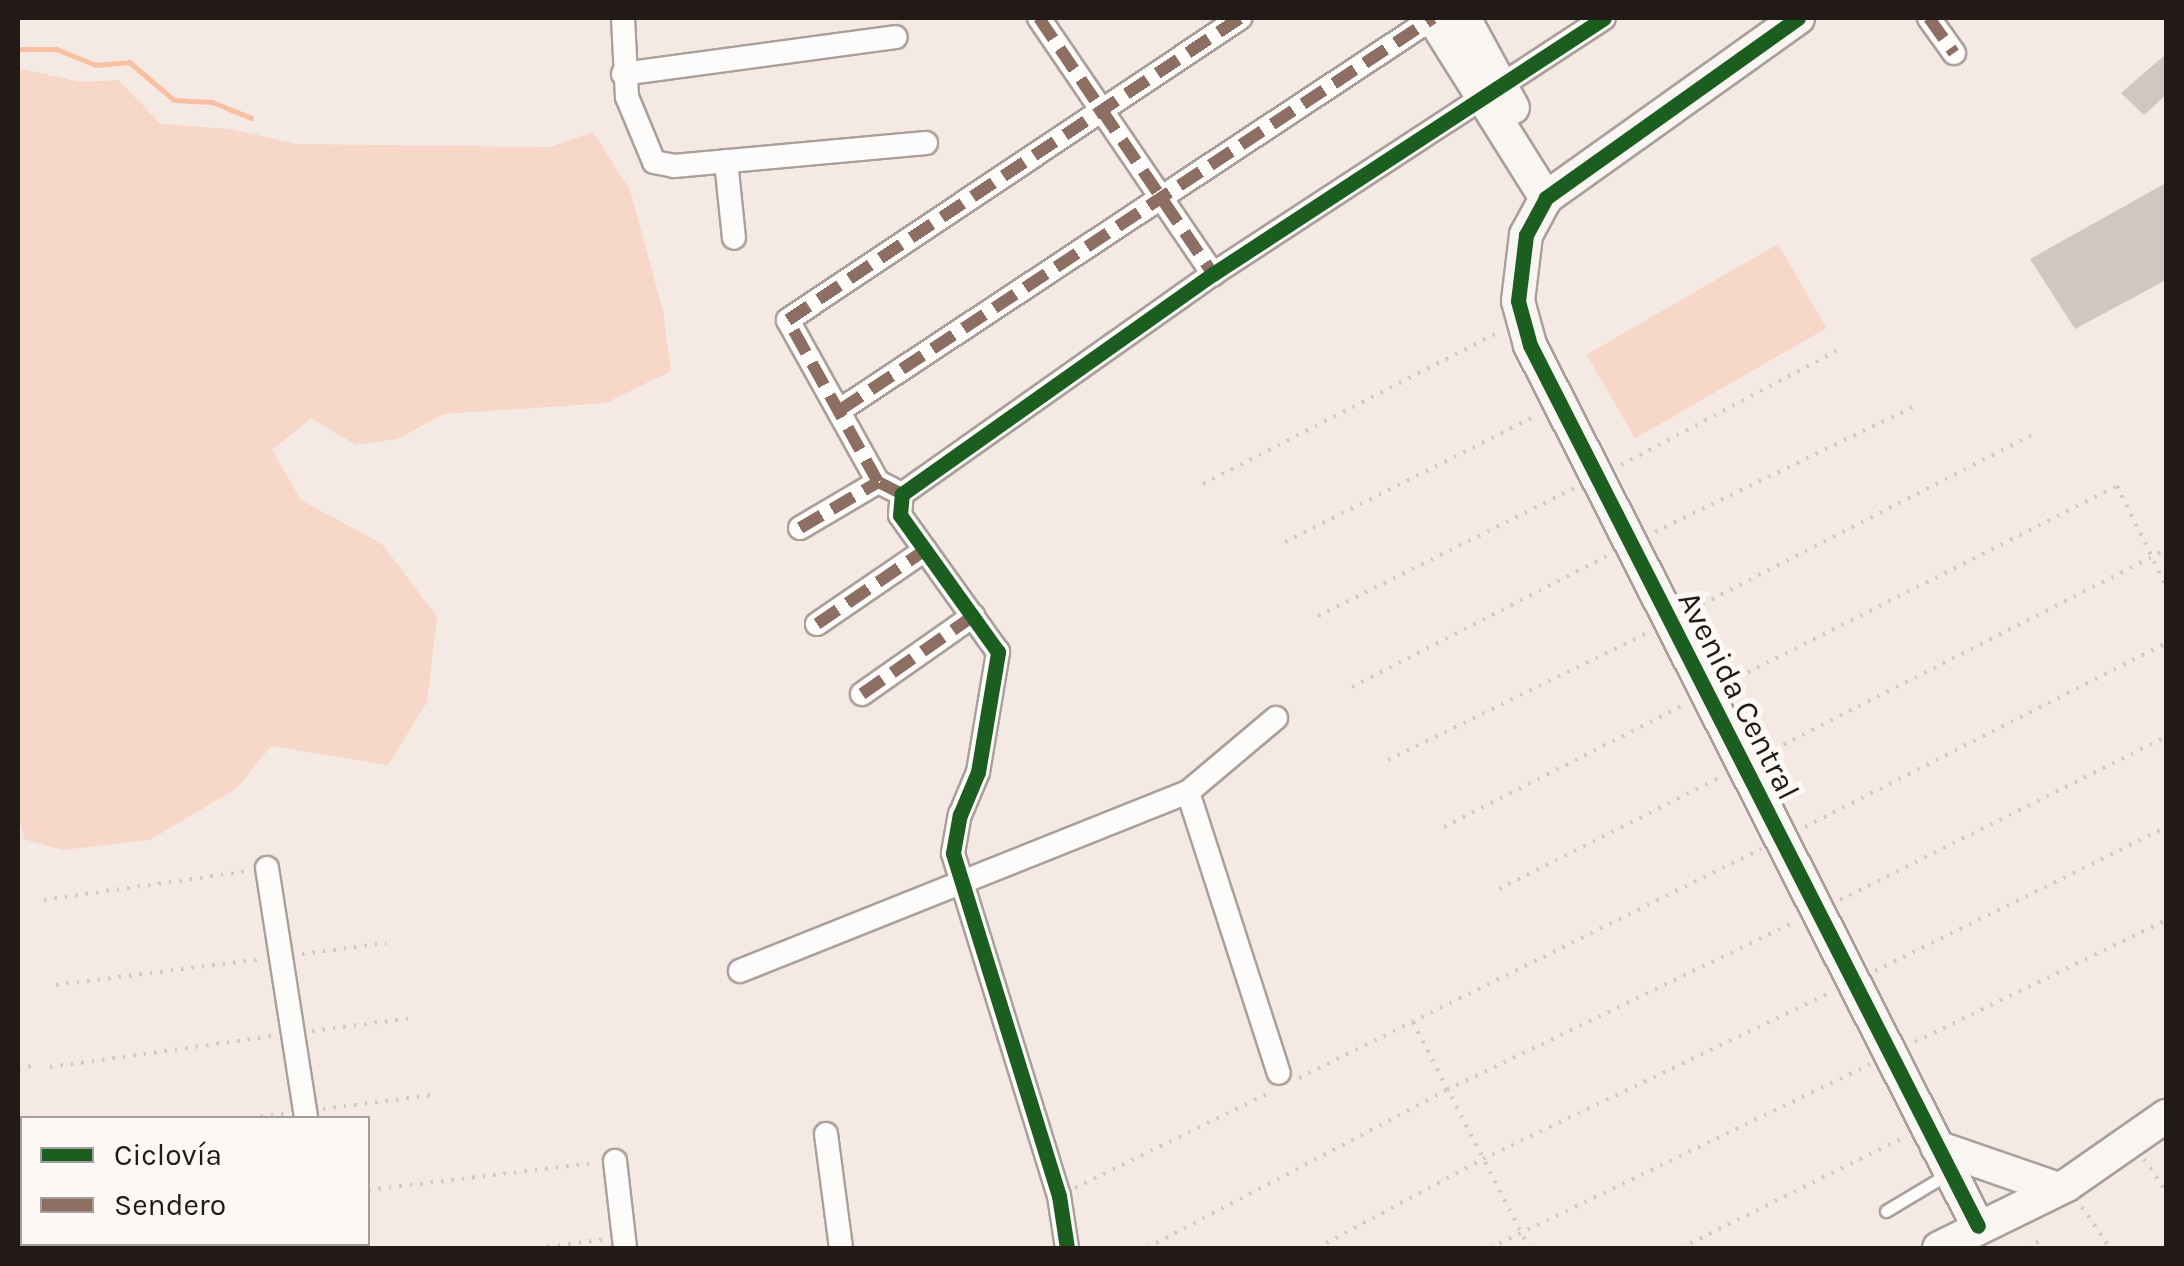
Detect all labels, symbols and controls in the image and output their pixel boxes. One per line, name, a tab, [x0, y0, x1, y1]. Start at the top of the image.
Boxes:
street label: Avenida Central	[1669, 585, 1807, 807]
legend	[20, 1116, 370, 1246]
text: Ciclovía	[114, 1137, 222, 1173]
text: Sendero	[114, 1187, 226, 1223]

